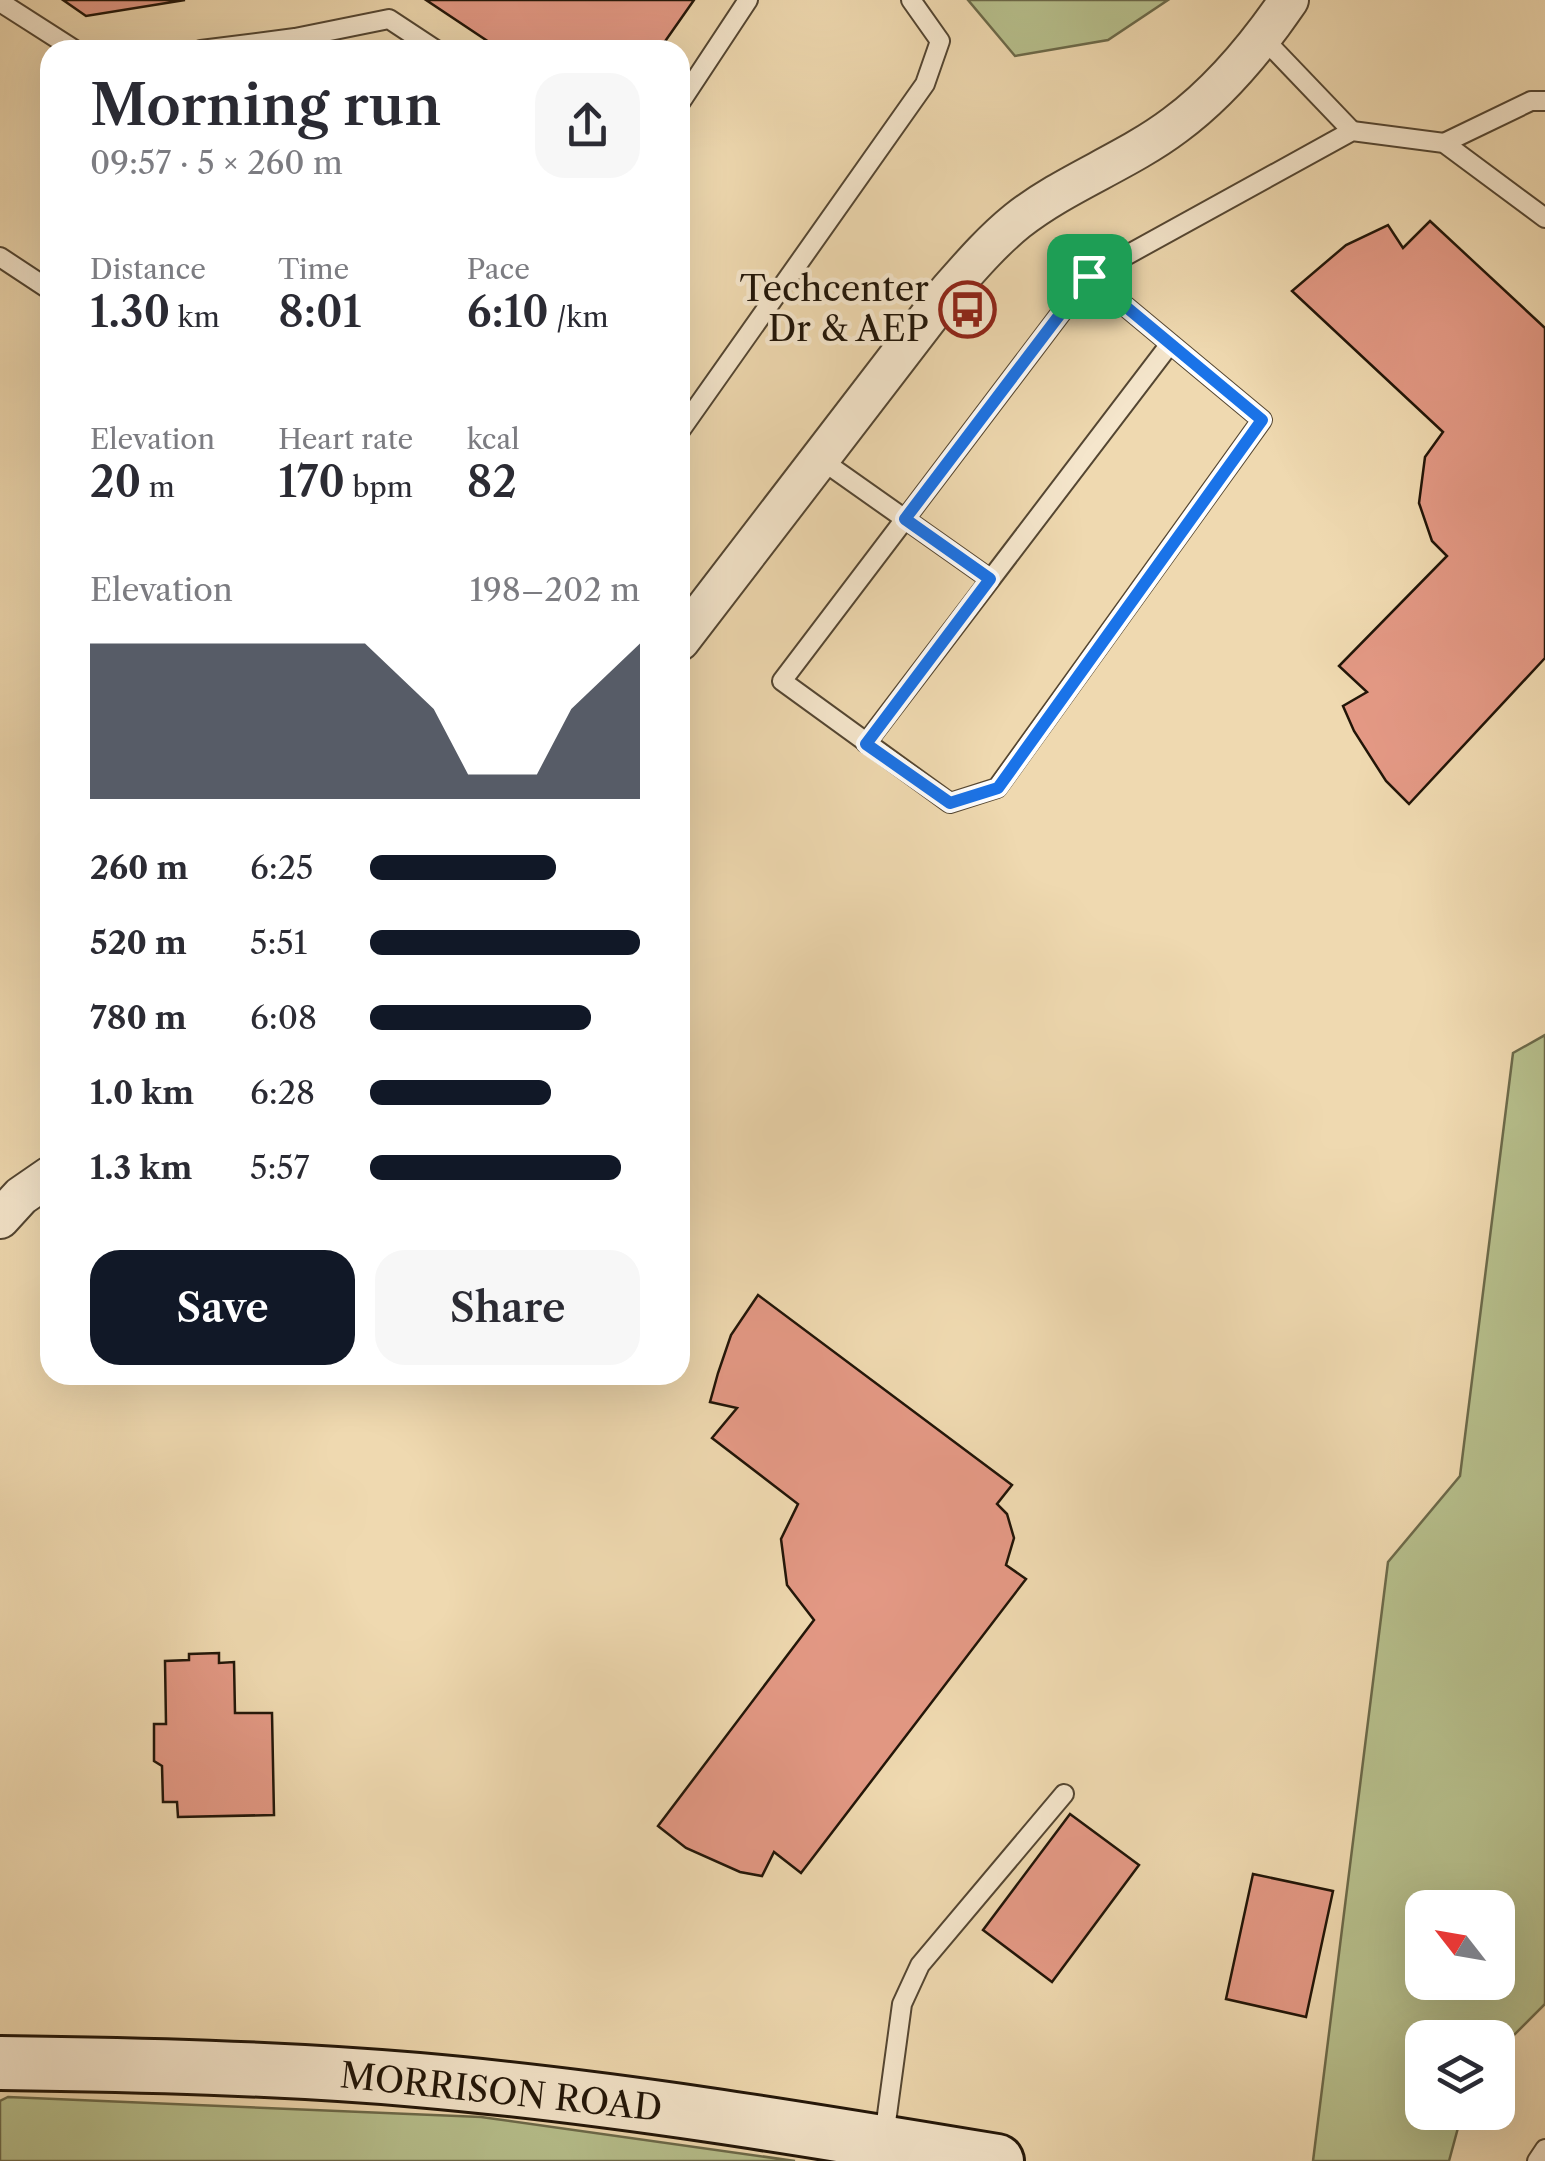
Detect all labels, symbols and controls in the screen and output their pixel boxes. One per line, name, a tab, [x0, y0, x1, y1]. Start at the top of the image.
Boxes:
text: Morning run	[90, 72, 441, 139]
button: share	[535, 73, 640, 178]
text: 09:57 · 5 × 260 m	[90, 143, 343, 182]
pin	[1047, 234, 1132, 319]
icon: arrive	[1062, 249, 1117, 304]
text: Distance	[90, 252, 206, 286]
text: Time	[278, 252, 349, 286]
text: Pace	[467, 252, 530, 286]
place label: Techcenter Dr & AEP	[740, 267, 929, 350]
bus stop icon: Techcenter Dr & AEP	[938, 279, 998, 339]
text: 1.30	[90, 286, 170, 338]
text: 8:01	[278, 286, 361, 338]
text: 6:10	[467, 286, 549, 338]
text: km	[170, 300, 220, 334]
text: /km	[549, 300, 609, 334]
text: Elevation	[90, 422, 215, 456]
text: Heart rate	[278, 422, 413, 456]
text: kcal	[467, 422, 520, 456]
text: 20	[90, 456, 141, 508]
text: 170	[278, 456, 345, 508]
text: 82	[467, 456, 517, 508]
text: m	[141, 470, 175, 504]
text: bpm	[345, 470, 413, 504]
text: Elevation	[90, 570, 233, 609]
text: 198–202 m	[470, 570, 640, 609]
text: 260 m	[90, 848, 188, 887]
text: 6:25	[250, 848, 314, 887]
text: 520 m	[90, 923, 187, 962]
text: 5:51	[250, 923, 307, 962]
text: 780 m	[90, 998, 187, 1037]
text: 6:08	[250, 998, 317, 1037]
text: 1.0 km	[90, 1073, 194, 1112]
text: 6:28	[250, 1073, 315, 1112]
text: 1.3 km	[90, 1148, 192, 1187]
text: 5:57	[250, 1148, 310, 1187]
button: Save	[90, 1250, 355, 1365]
button: Share	[375, 1250, 640, 1365]
north arrow	[1405, 1890, 1515, 2000]
map controls	[1405, 1890, 1515, 2130]
button: layers	[1405, 2020, 1515, 2130]
street label: MORRISON ROAD	[338, 2053, 664, 2130]

